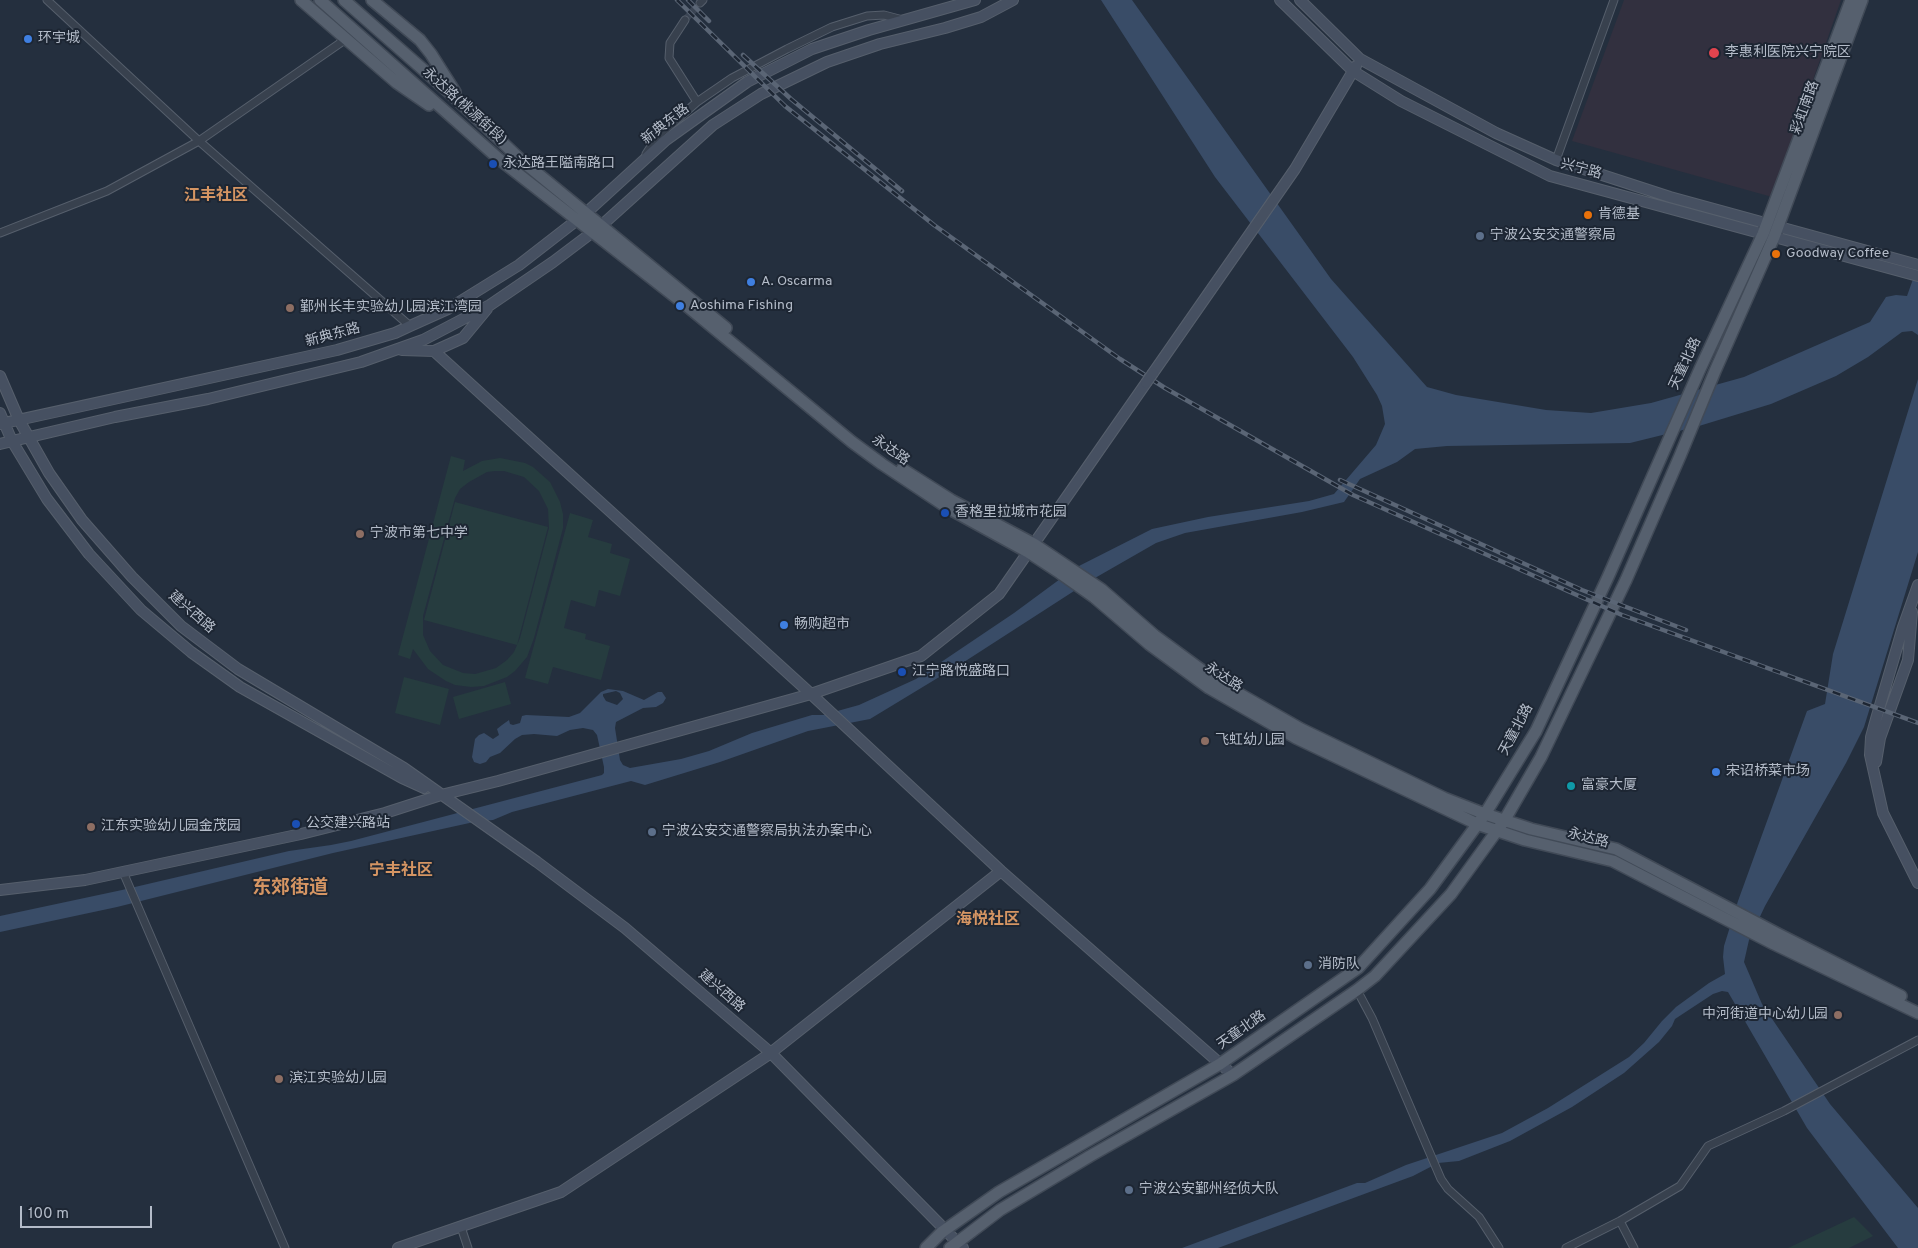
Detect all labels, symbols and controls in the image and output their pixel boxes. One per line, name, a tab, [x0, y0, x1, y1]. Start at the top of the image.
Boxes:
place label: 环宇城	[38, 31, 80, 47]
marker: 环宇城	[22, 33, 34, 45]
place label: 李惠利医院兴宁院区	[1725, 45, 1851, 61]
marker: 李惠利医院兴宁院区	[1707, 46, 1721, 60]
street label: 永达路(桃源街段)	[418, 65, 510, 149]
street label: 彩虹南路	[1789, 79, 1823, 137]
street label: 新典东路	[639, 101, 693, 149]
place label: 永达路王隘南路口	[503, 156, 615, 172]
street label: 兴宁路	[1559, 156, 1603, 184]
marker: 永达路王隘南路口	[487, 158, 499, 170]
district label: 江丰社区	[184, 187, 248, 207]
place label: 肯德基	[1598, 207, 1640, 223]
marker: 肯德基	[1582, 209, 1594, 221]
place label: 宁波公安交通警察局	[1490, 228, 1616, 244]
marker: 宁波公安交通警察局	[1474, 230, 1486, 242]
place label: Goodway Coffee	[1786, 246, 1889, 262]
marker: Goodway Coffee	[1770, 248, 1782, 260]
place label: A. Oscarma	[761, 274, 832, 290]
marker: A. Oscarma	[745, 276, 757, 288]
place label: Aoshima Fishing	[690, 298, 793, 314]
place label: 鄞州长丰实验幼儿园滨江湾园	[300, 300, 482, 316]
marker: Aoshima Fishing	[674, 300, 686, 312]
marker: 鄞州长丰实验幼儿园滨江湾园	[284, 302, 296, 314]
street label: 新典东路	[304, 321, 362, 351]
street label: 天童北路	[1667, 335, 1705, 393]
street label: 永达路	[868, 432, 912, 470]
place label: 香格里拉城市花园	[955, 505, 1067, 521]
marker: 香格里拉城市花园	[939, 507, 951, 519]
place label: 宁波市第七中学	[370, 526, 468, 542]
marker: 宁波市第七中学	[354, 528, 366, 540]
street label: 建兴西路	[164, 588, 218, 638]
place label: 畅购超市	[794, 617, 850, 633]
marker: 畅购超市	[778, 619, 790, 631]
street label: 永达路	[1201, 660, 1245, 696]
place label: 江宁路悦盛路口	[912, 664, 1010, 680]
marker: 江宁路悦盛路口	[896, 666, 908, 678]
street label: 天童北路	[1496, 701, 1538, 759]
place label: 飞虹幼儿园	[1215, 733, 1285, 749]
marker: 飞虹幼儿园	[1199, 735, 1211, 747]
place label: 宋诏桥菜市场	[1726, 764, 1810, 780]
marker: 宋诏桥菜市场	[1710, 766, 1722, 778]
place label: 富豪大厦	[1581, 778, 1637, 794]
marker: 富豪大厦	[1565, 780, 1577, 792]
place label: 公交建兴路站	[306, 816, 390, 832]
marker: 公交建兴路站	[290, 818, 302, 830]
place label: 江东实验幼儿园金茂园	[101, 819, 241, 835]
marker: 江东实验幼儿园金茂园	[85, 821, 97, 833]
place label: 宁波公安交通警察局执法办案中心	[662, 824, 872, 840]
marker: 宁波公安交通警察局执法办案中心	[646, 826, 658, 838]
street label: 永达路	[1566, 826, 1610, 852]
district label: 宁丰社区	[369, 862, 433, 882]
district label: 东郊街道	[252, 878, 328, 900]
district label: 海悦社区	[956, 911, 1020, 931]
place label: 消防队	[1318, 957, 1360, 973]
marker: 消防队	[1302, 959, 1314, 971]
street label: 建兴西路	[694, 967, 748, 1017]
place label: 中河街道中心幼儿园	[1702, 1007, 1828, 1023]
street label: 天童北路	[1214, 1008, 1270, 1054]
marker: 中河街道中心幼儿园	[1832, 1009, 1844, 1021]
place label: 滨江实验幼儿园	[289, 1071, 387, 1087]
marker: 滨江实验幼儿园	[273, 1073, 285, 1085]
place label: 宁波公安鄞州经侦大队	[1139, 1182, 1279, 1198]
marker: 宁波公安鄞州经侦大队	[1123, 1184, 1135, 1196]
scale bar	[22, 1196, 155, 1228]
text: 100 m	[28, 1205, 69, 1224]

